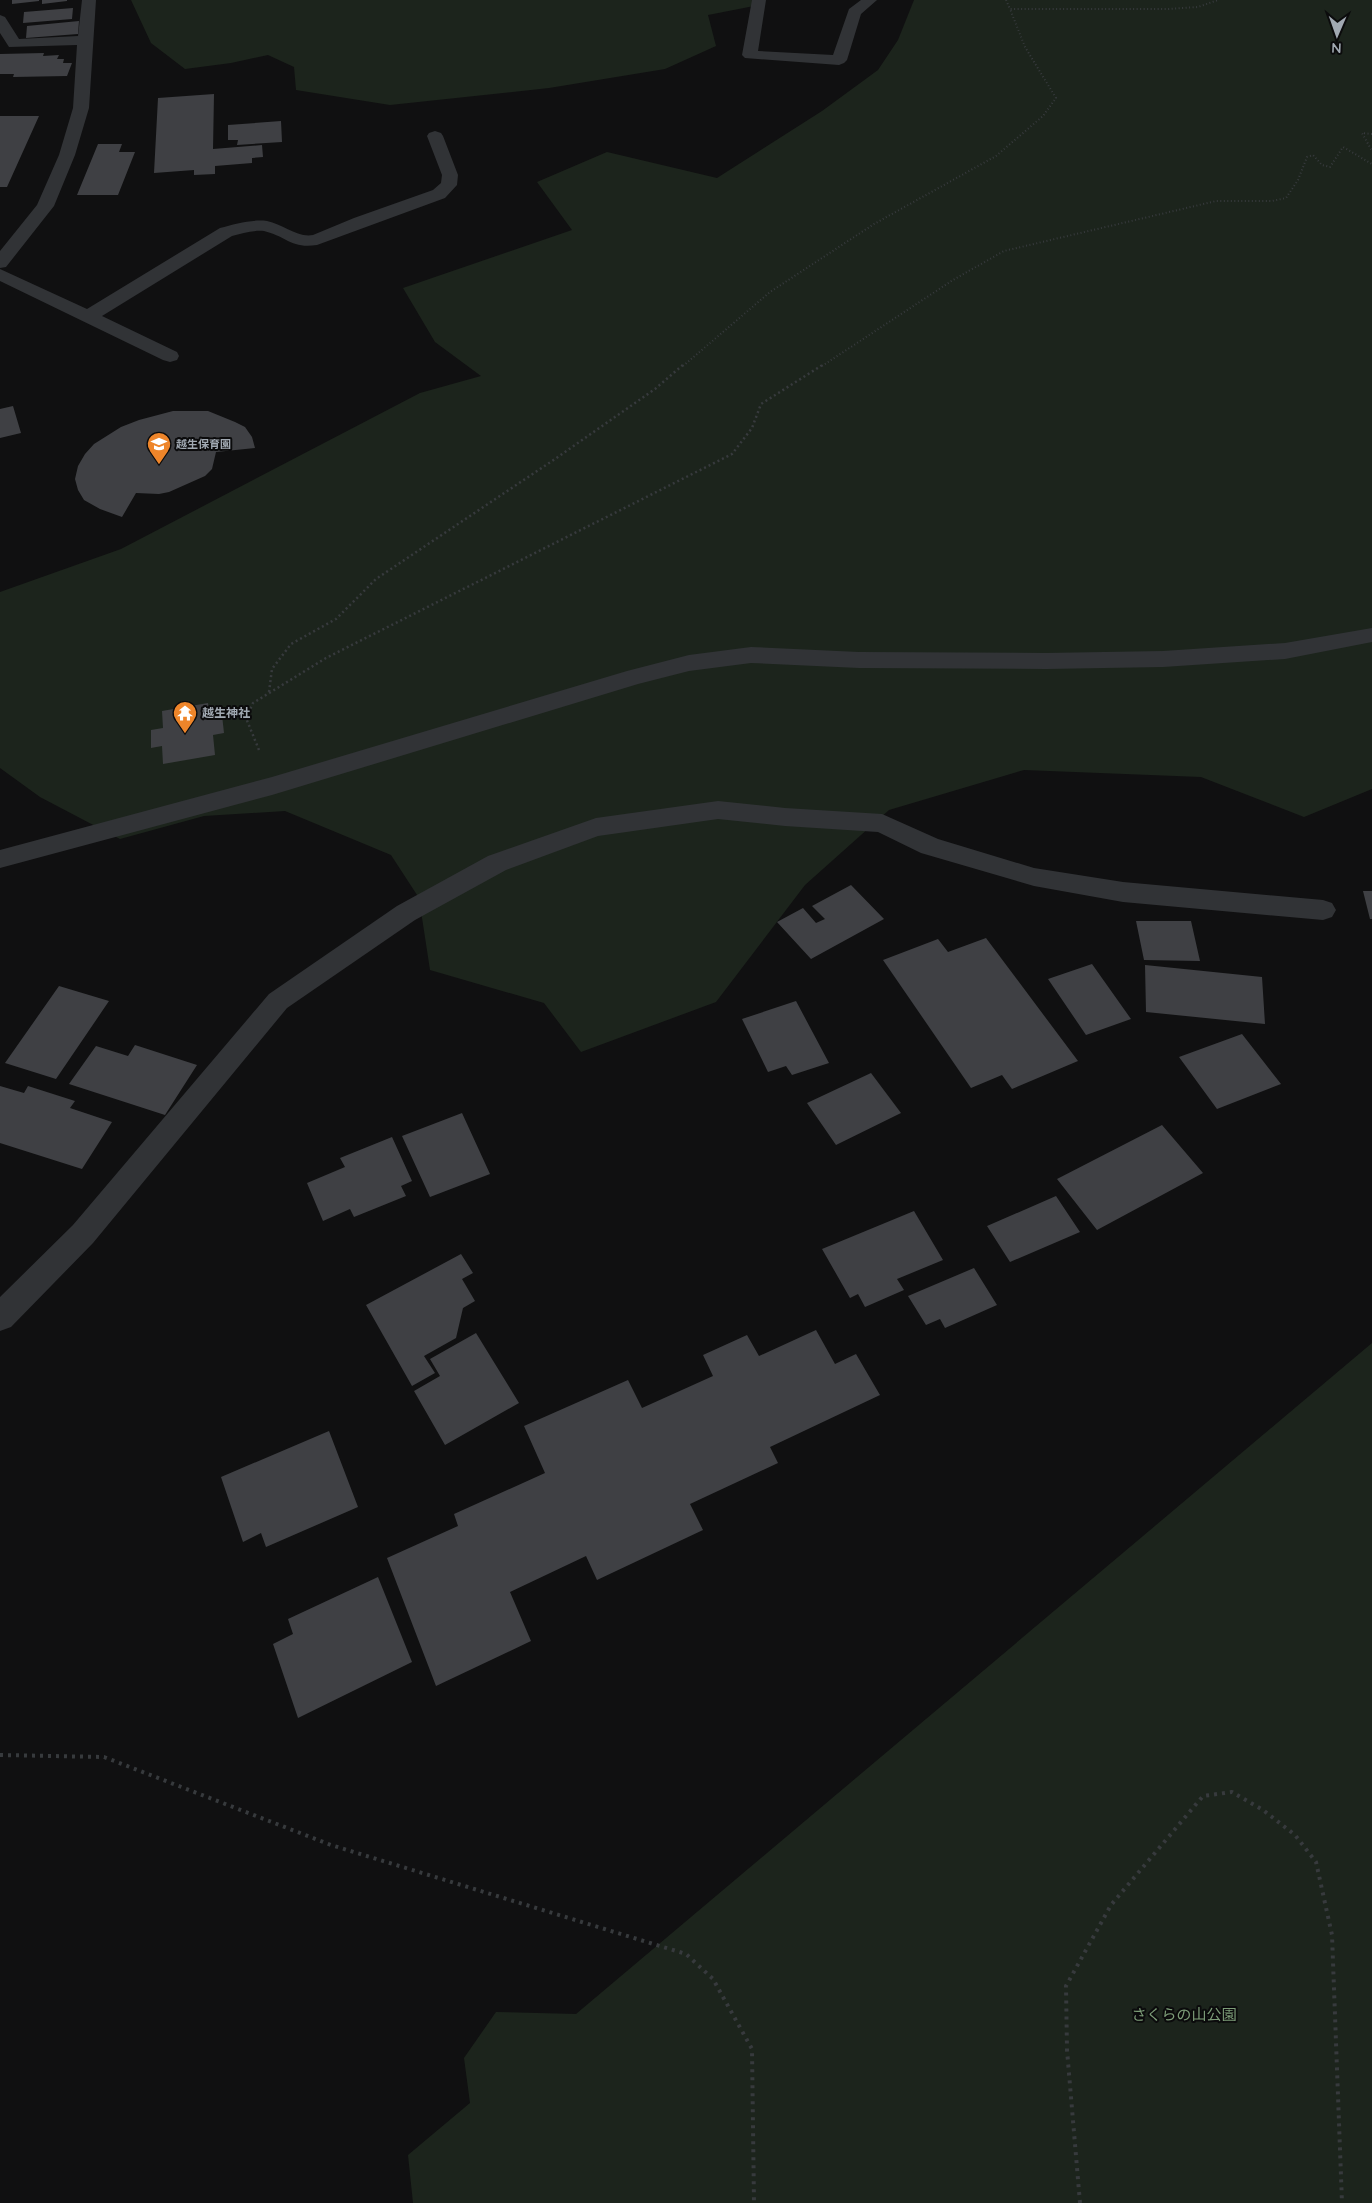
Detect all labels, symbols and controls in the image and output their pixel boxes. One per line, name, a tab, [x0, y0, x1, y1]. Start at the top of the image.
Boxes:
north arrow	[1312, 10, 1362, 60]
text: N	[1331, 39, 1342, 57]
school or university icon: 越生保育園	[146, 431, 172, 465]
place label: 越生保育園	[176, 437, 231, 451]
temple icon: 越生神社	[172, 700, 198, 734]
place label: 越生神社	[202, 705, 250, 720]
park label: さくらの山公園	[1131, 2005, 1237, 2024]

